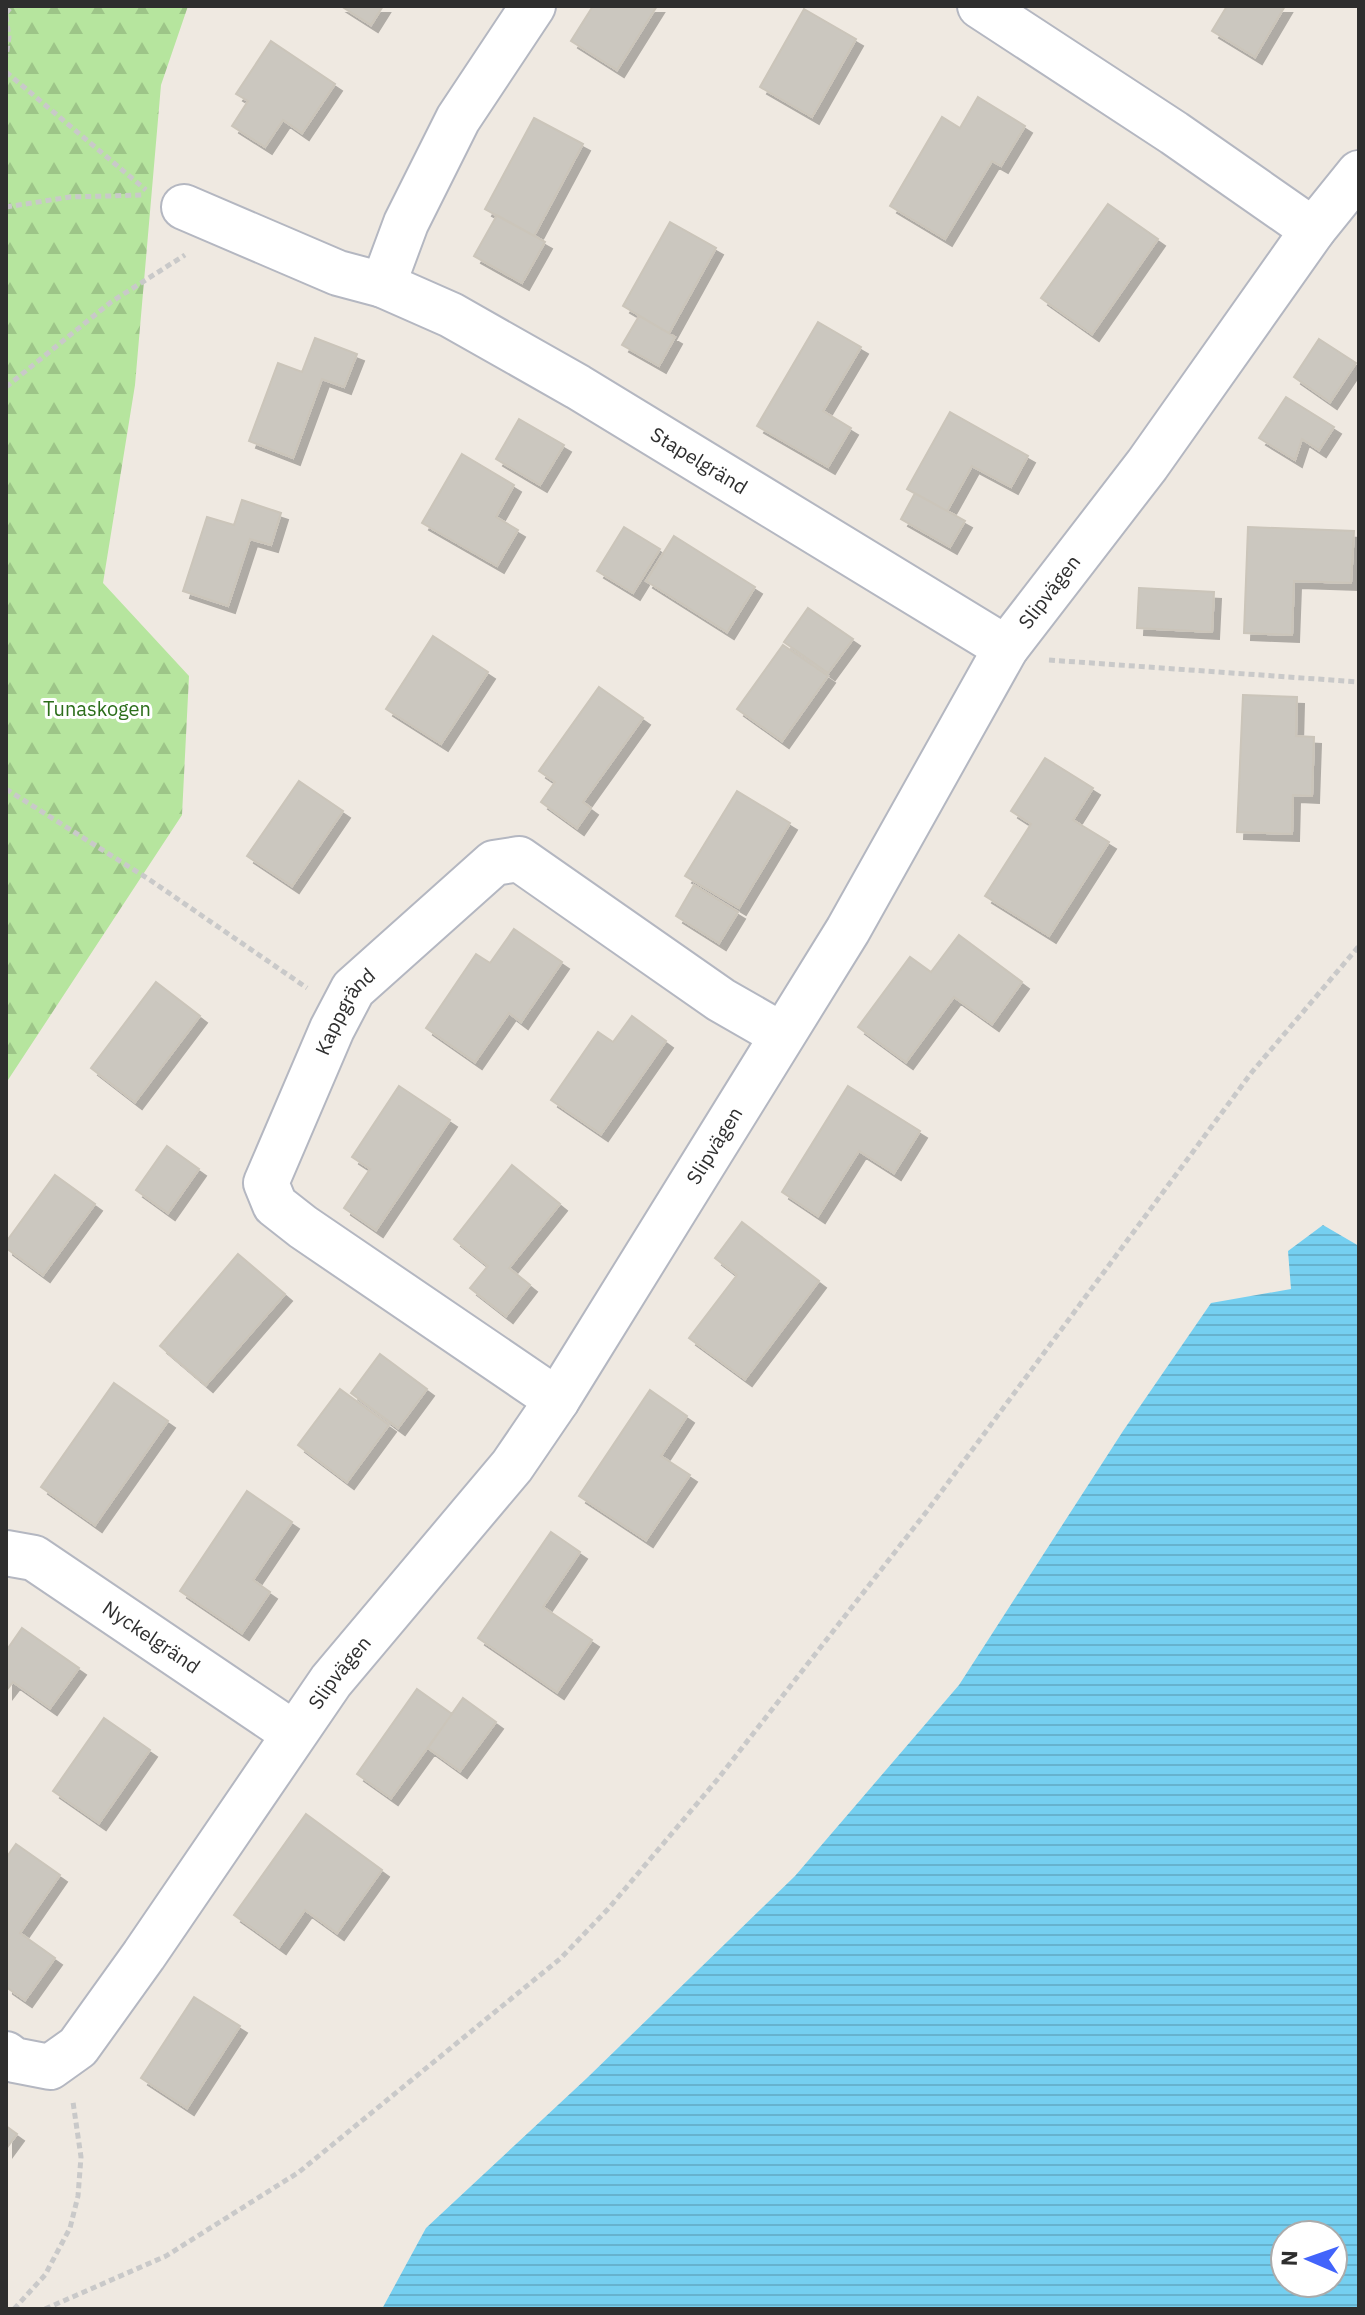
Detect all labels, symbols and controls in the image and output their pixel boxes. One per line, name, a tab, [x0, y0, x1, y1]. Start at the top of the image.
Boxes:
street label: Stapelgränd	[646, 420, 753, 500]
street label: Slipvägen	[1012, 549, 1086, 634]
park label: Tunaskogen	[43, 695, 151, 722]
street label: Kappgränd	[308, 962, 381, 1059]
street label: Slipvägen	[680, 1102, 748, 1189]
street label: Nyckelgränd	[98, 1594, 206, 1679]
street label: Slipvägen	[302, 1630, 377, 1714]
north arrow	[1269, 2219, 1349, 2299]
text: N	[1274, 2250, 1303, 2267]

